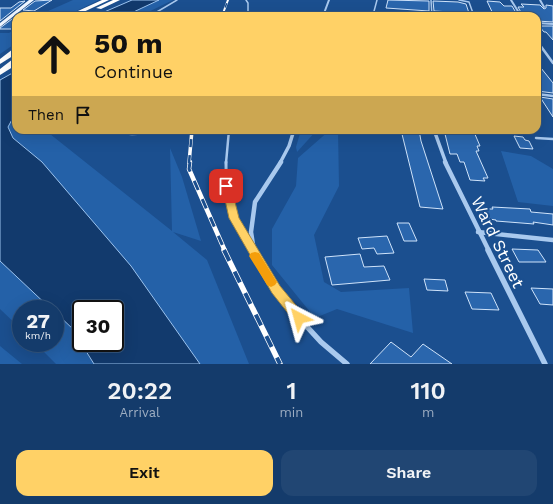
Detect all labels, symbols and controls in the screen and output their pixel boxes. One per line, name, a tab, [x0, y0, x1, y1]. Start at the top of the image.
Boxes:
text: 50 m	[94, 27, 163, 60]
icon: ahead	[28, 28, 80, 80]
text: Continue	[94, 61, 173, 82]
icon: arrive	[72, 104, 94, 126]
text: Then	[28, 106, 64, 124]
pin	[209, 169, 243, 203]
icon: arrive	[215, 175, 237, 197]
street label: Ward Street	[467, 193, 529, 291]
position arrow	[278, 297, 320, 339]
speed limit sign: 30	[72, 300, 124, 352]
text: 27	[26, 309, 50, 333]
text: km/h	[25, 330, 51, 341]
text: 20:22	[107, 377, 172, 405]
text: 1	[286, 377, 296, 405]
text: 110	[411, 377, 446, 405]
text: Arrival	[119, 405, 160, 420]
text: min	[279, 405, 303, 420]
text: m	[422, 405, 434, 420]
button: Exit	[16, 450, 273, 496]
button: Share	[281, 450, 537, 496]

